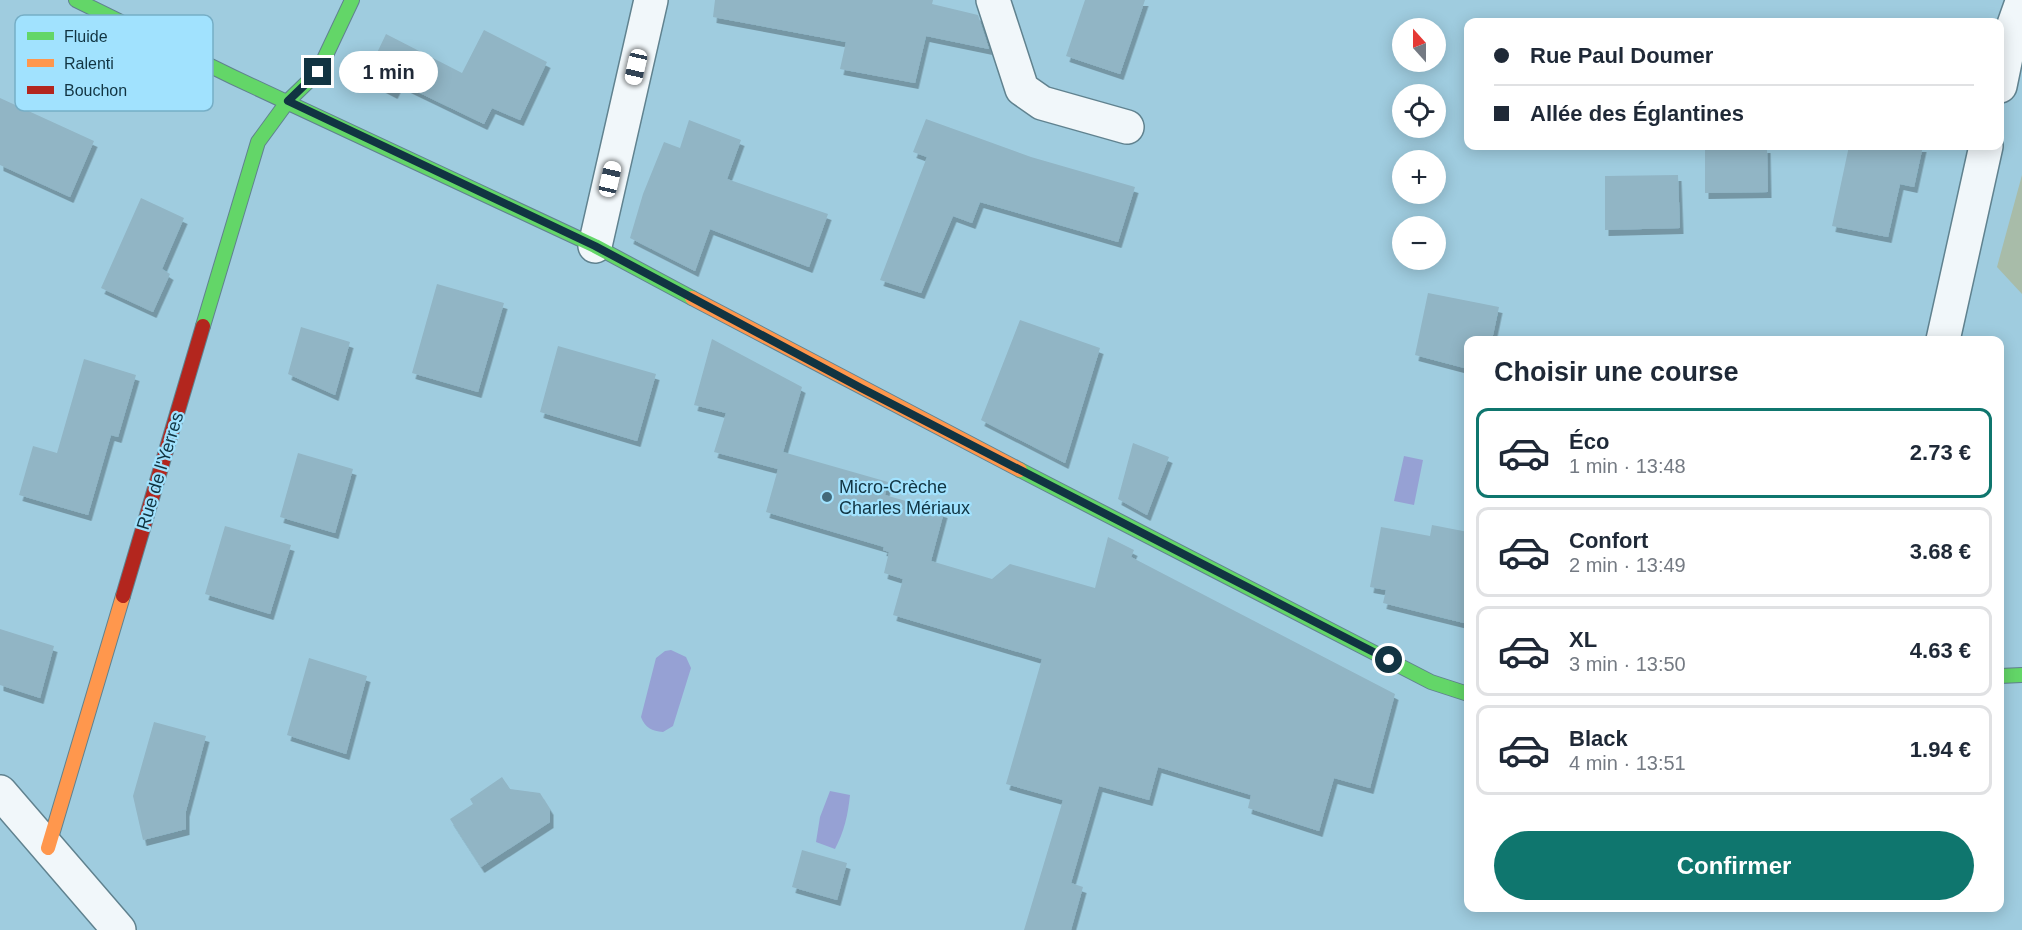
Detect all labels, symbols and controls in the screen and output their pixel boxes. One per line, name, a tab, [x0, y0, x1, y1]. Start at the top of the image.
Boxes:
legend	[15, 15, 213, 111]
north arrow	[1392, 18, 1446, 72]
map controls	[1392, 18, 1446, 270]
text: Fluide	[64, 28, 108, 45]
text: Rue Paul Doumer	[1530, 43, 1713, 68]
car	[623, 47, 649, 87]
callout: 1 min	[339, 51, 438, 93]
text: Ralenti	[64, 55, 114, 72]
route end	[304, 58, 331, 85]
text: 1 min	[362, 61, 415, 83]
text: Bouchon	[64, 82, 127, 99]
button: locate	[1392, 84, 1446, 138]
text: Allée des Églantines	[1530, 101, 1744, 126]
button: +	[1392, 150, 1446, 204]
car	[597, 159, 623, 199]
button: −	[1392, 216, 1446, 270]
text: Choisir une course	[1494, 357, 1739, 387]
street label: Rue de l'Yerres	[133, 410, 187, 532]
icon: car	[1497, 426, 1551, 480]
text: Éco	[1569, 429, 1609, 454]
text: 2.73 €	[1910, 440, 1971, 465]
text: 1 min · 13:48	[1569, 455, 1686, 477]
place label: Micro-Crèche Charles Mériaux	[839, 477, 970, 518]
marker: Micro-Crèche Charles Mériaux	[820, 490, 834, 504]
icon: car	[1497, 525, 1551, 579]
text: Confort	[1569, 528, 1648, 553]
text: 3.68 €	[1910, 539, 1971, 564]
text: 2 min · 13:49	[1569, 554, 1686, 576]
icon: car	[1497, 624, 1551, 678]
text: XL	[1569, 627, 1597, 652]
text: 4.63 €	[1910, 638, 1971, 663]
route start	[1375, 646, 1402, 673]
text: 3 min · 13:50	[1569, 653, 1686, 675]
icon: car	[1497, 723, 1551, 777]
text: Black	[1569, 726, 1628, 751]
text: 1.94 €	[1910, 737, 1971, 762]
text: 4 min · 13:51	[1569, 752, 1686, 774]
button: Confirmer	[1494, 831, 1974, 900]

